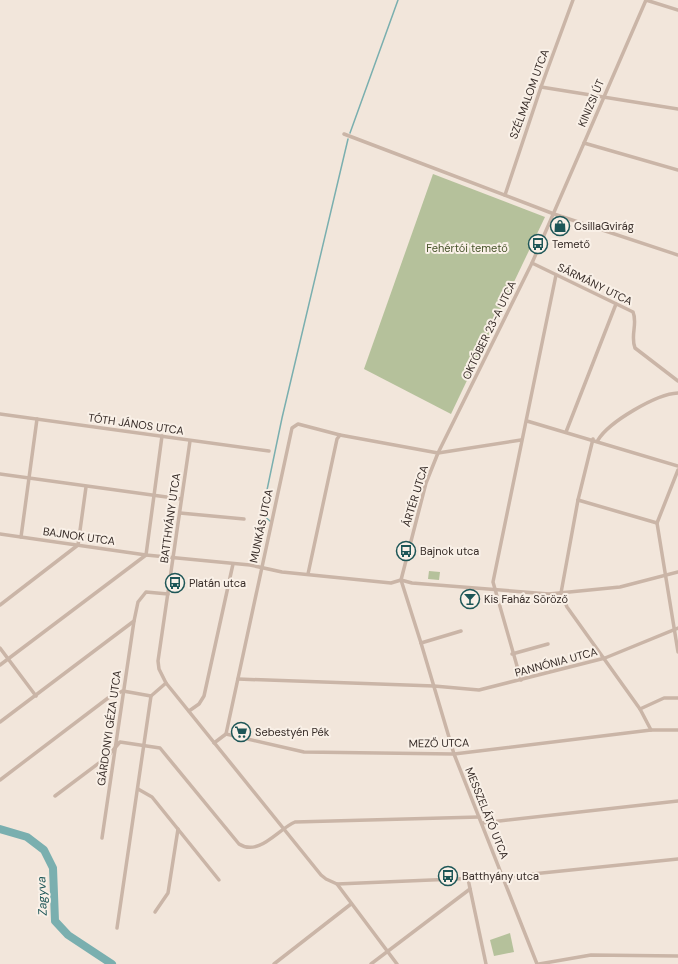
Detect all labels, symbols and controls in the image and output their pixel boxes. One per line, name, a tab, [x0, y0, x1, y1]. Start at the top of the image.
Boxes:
street label: SZÉLMALOM UTCA	[506, 47, 552, 141]
street label: KINIZSI ÚT	[575, 77, 607, 129]
shop icon: CsillaGvirág	[549, 215, 571, 237]
place label: CsillaGvirág	[574, 219, 634, 233]
bus stop icon: Temető	[527, 233, 549, 255]
place label: Temető	[552, 237, 590, 251]
park label: Fehértói temető	[426, 241, 508, 255]
street label: SÁRMÁNY UTCA	[555, 260, 635, 308]
street label: OKTÓBER 23-A UTCA	[459, 278, 519, 382]
street label: TÓTH JÁNOS UTCA	[87, 410, 185, 438]
street label: ÁRTÉR UTCA	[399, 464, 431, 528]
street label: BATTHYÁNY UTCA	[157, 472, 183, 564]
street label: MUNKÁS UTCA	[246, 488, 276, 564]
street label: BAJNOK UTCA	[42, 524, 116, 548]
bus stop icon: Bajnok utca	[395, 540, 417, 562]
place label: Bajnok utca	[420, 544, 479, 558]
bus stop icon: Platán utca	[164, 572, 186, 594]
place label: Platán utca	[189, 576, 246, 590]
bar icon: Kis Faház Söröző	[459, 588, 481, 610]
place label: Kis Faház Söröző	[484, 592, 568, 606]
street label: PANNÓNIA UTCA	[513, 644, 599, 680]
street label: GÁRDONYI GÉZA UTCA	[94, 669, 124, 787]
supermarket icon: Sebestyén Pék	[230, 721, 252, 743]
place label: Sebestyén Pék	[255, 725, 330, 739]
street label: MEZŐ UTCA	[409, 735, 469, 751]
street label: MESSZELÁTÓ UTCA	[462, 765, 512, 861]
bus stop icon: Batthyány utca	[437, 865, 459, 887]
place label: Batthyány utca	[462, 869, 539, 883]
water label: Zagyva	[33, 876, 51, 916]

